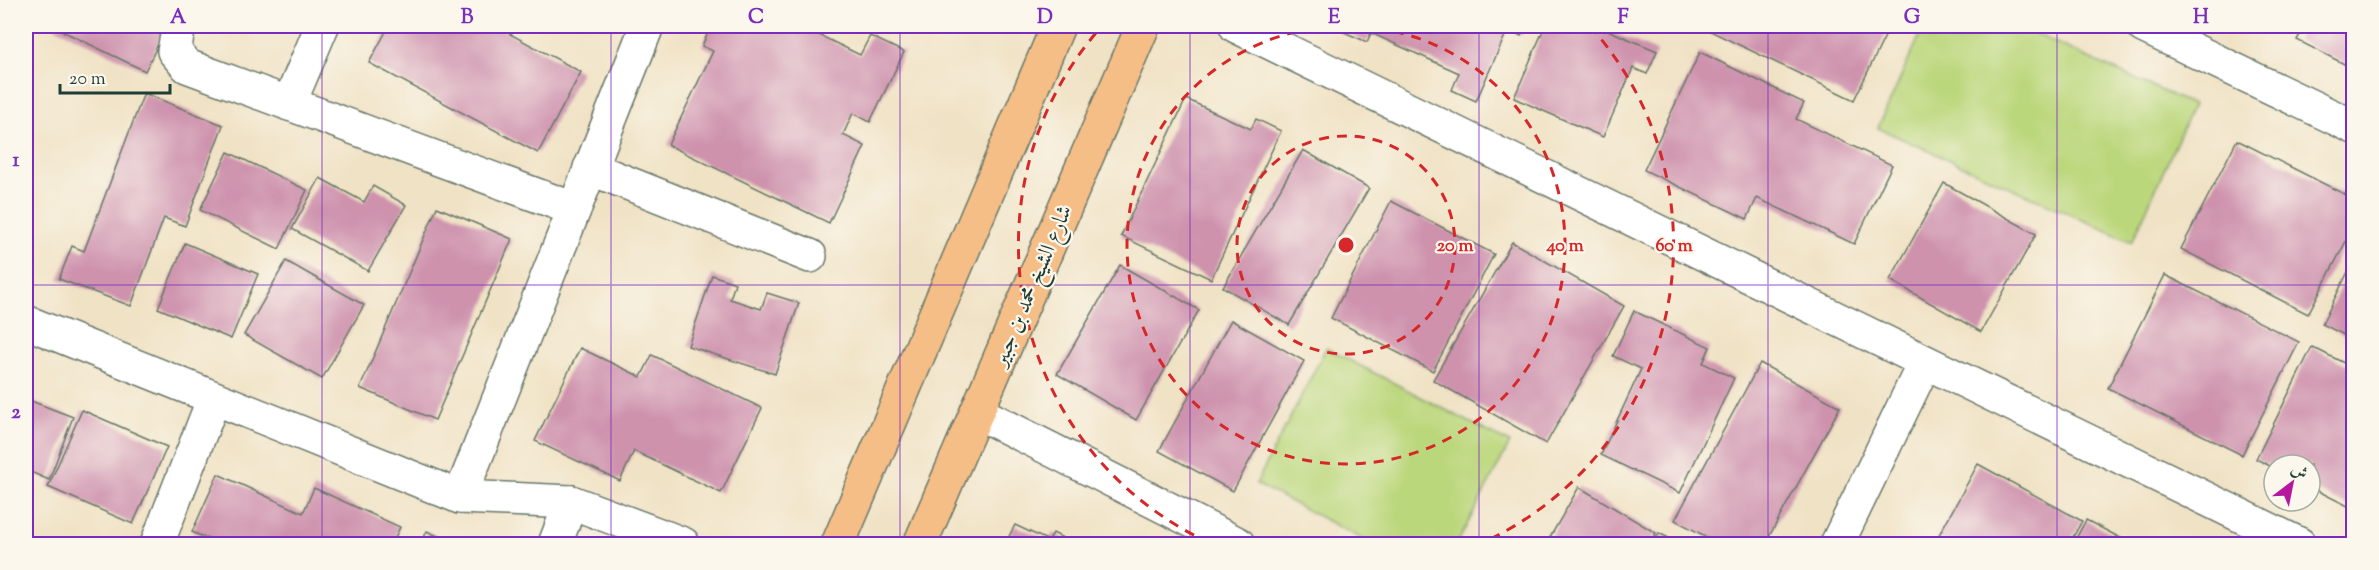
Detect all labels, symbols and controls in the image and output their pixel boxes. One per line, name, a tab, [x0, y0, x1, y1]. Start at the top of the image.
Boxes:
text: A	[170, 4, 187, 33]
text: B	[461, 4, 474, 33]
text: C	[748, 4, 764, 33]
text: D	[1037, 4, 1053, 33]
text: E	[1328, 4, 1341, 33]
text: F	[1617, 4, 1629, 33]
text: G	[1904, 4, 1921, 33]
text: H	[2193, 4, 2209, 33]
scale bar	[60, 57, 170, 95]
text: 20 m	[69, 67, 106, 93]
text: 1	[13, 147, 20, 176]
street label: شارع الشيخ محمد بن جبير	[985, 201, 1083, 374]
text: 20 m	[1437, 234, 1473, 260]
text: 40 m	[1545, 234, 1584, 260]
text: 60 m	[1655, 234, 1693, 260]
centre of rings	[1336, 235, 1356, 255]
text: 2	[11, 399, 21, 428]
north arrow	[2262, 453, 2322, 513]
text: ش	[2286, 458, 2311, 486]

